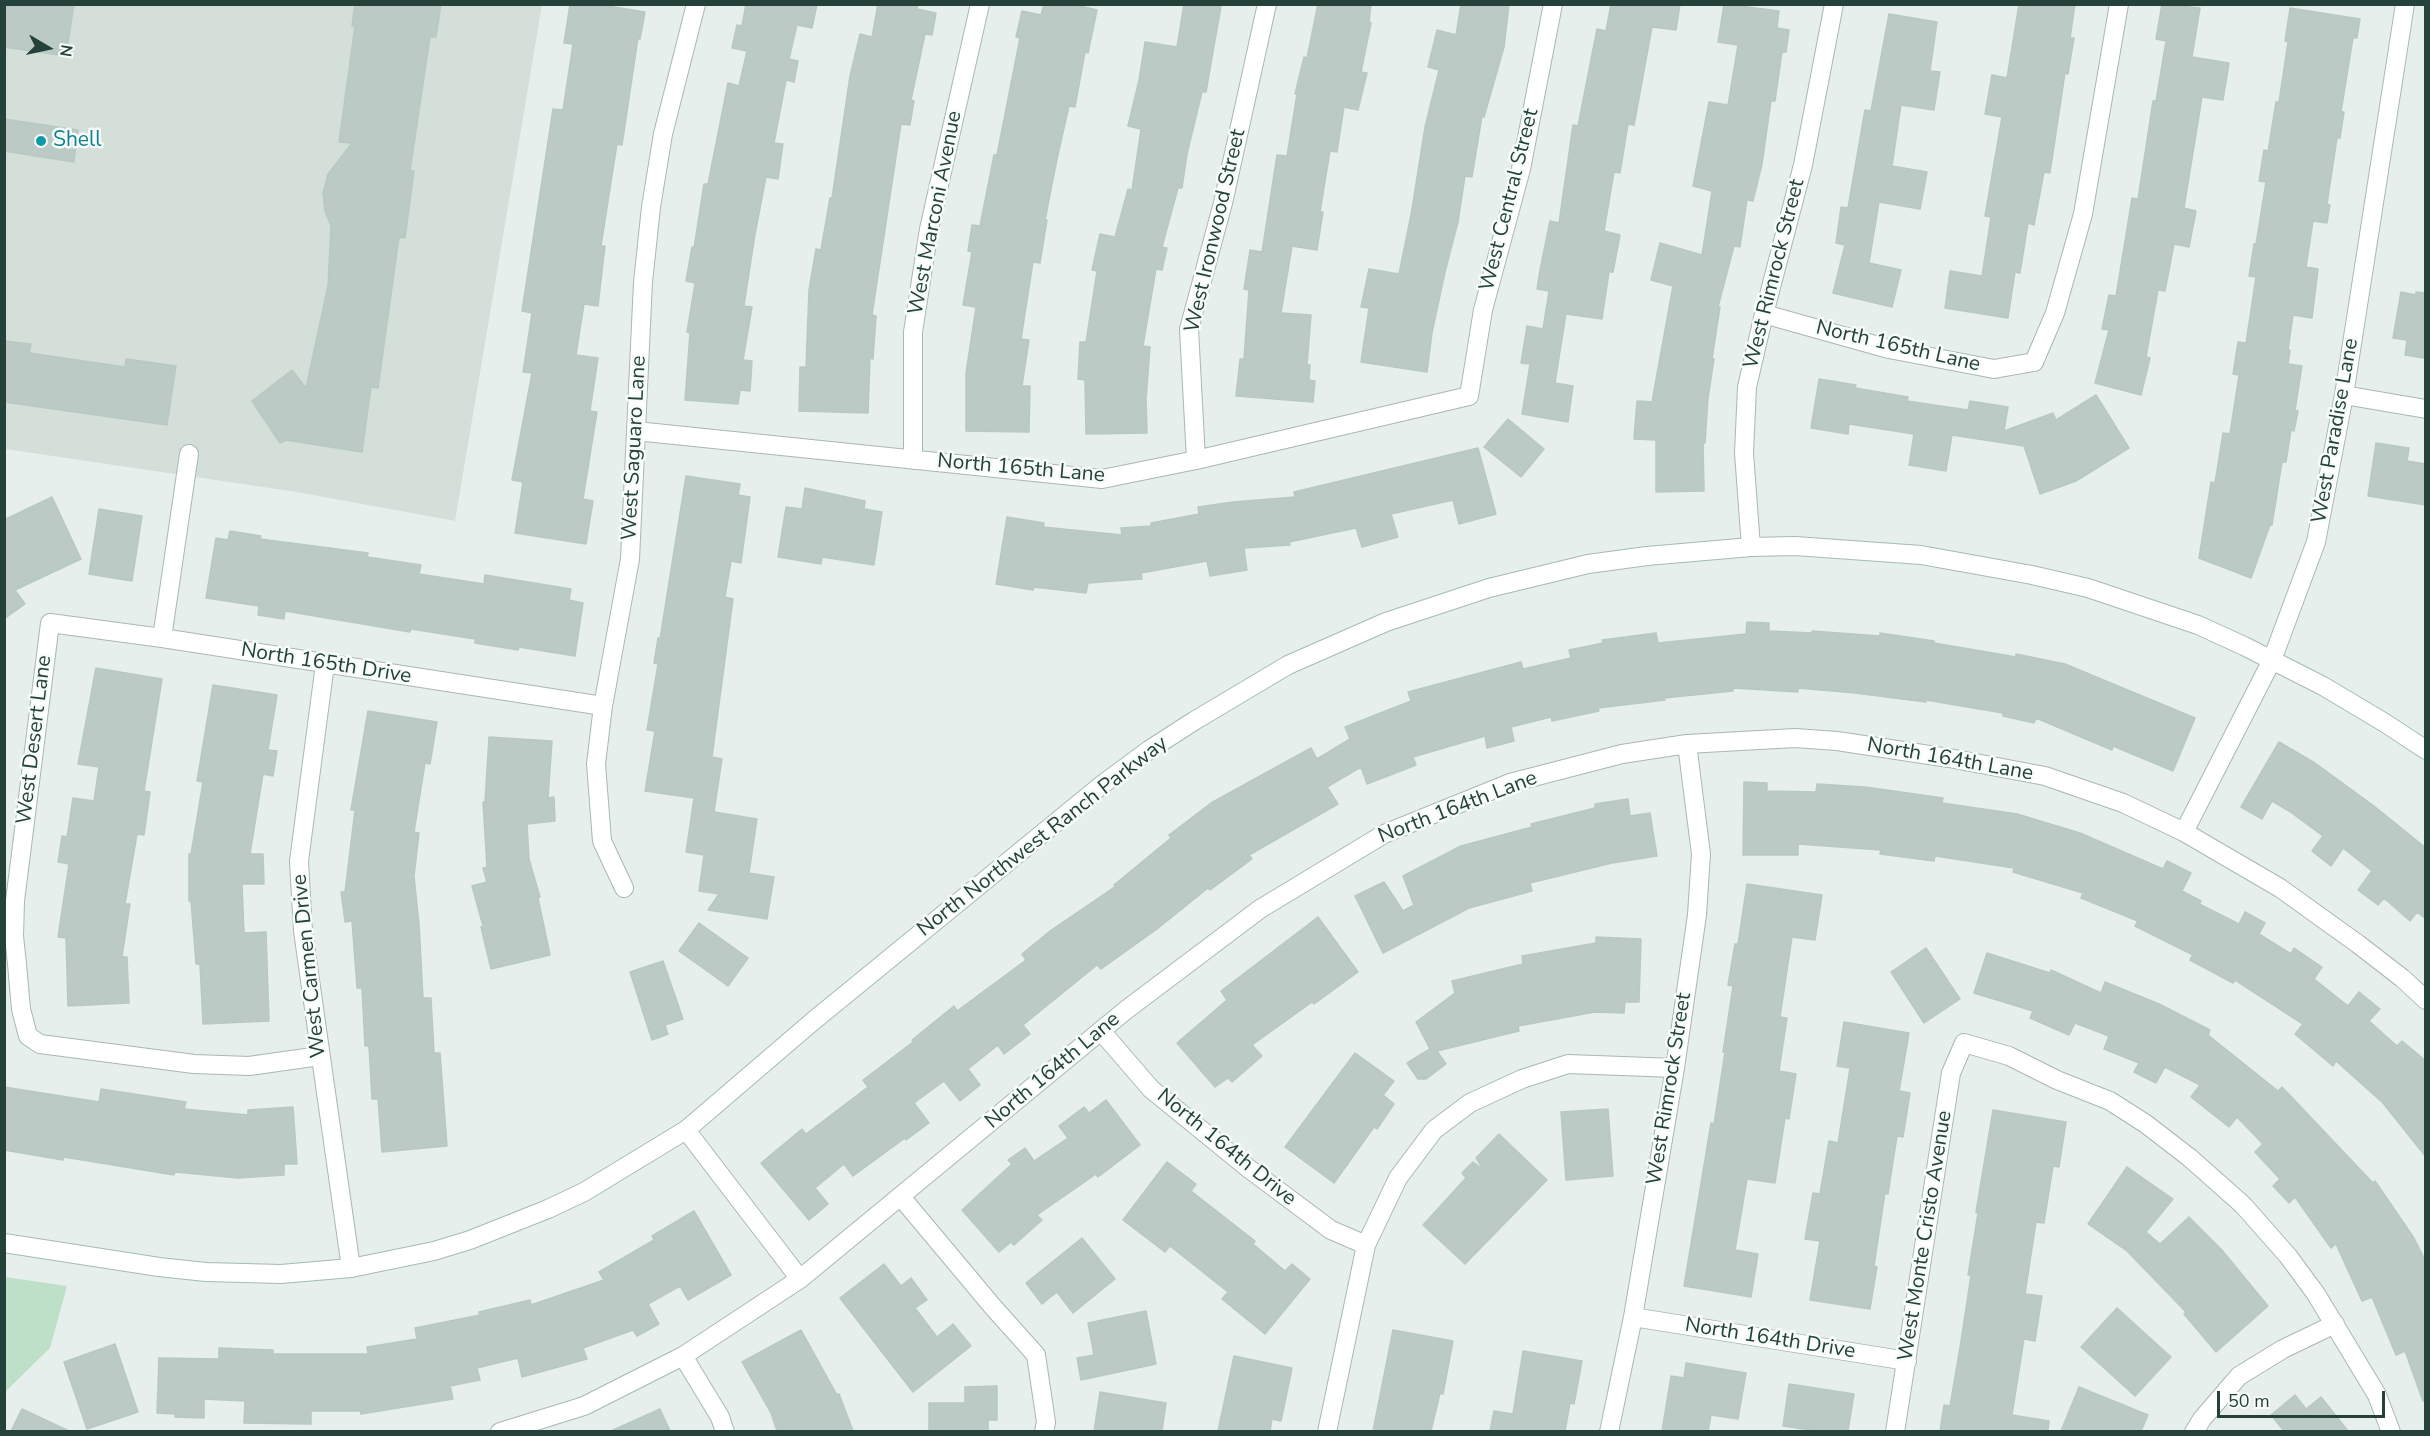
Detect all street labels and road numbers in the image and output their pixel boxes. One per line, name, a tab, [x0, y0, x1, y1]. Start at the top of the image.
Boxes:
street label: West Central Street	[1475, 106, 1545, 294]
street label: West Marconi Avenue	[904, 109, 968, 317]
street label: West Ironwood Street	[1180, 127, 1252, 335]
street label: West Rimrock Street	[1739, 177, 1811, 371]
street label: North 165th Lane	[1813, 316, 1983, 378]
street label: West Paradise Lane	[2307, 336, 2365, 526]
street label: West Saguaro Lane	[618, 355, 652, 541]
street label: North 165th Lane	[936, 449, 1106, 489]
street label: North 165th Drive	[239, 638, 413, 690]
street label: West Desert Lane	[12, 654, 58, 826]
street label: North Northwest Ranch Parkway	[913, 731, 1173, 943]
street label: North 164th Lane	[1865, 733, 2035, 787]
street label: North 164th Lane	[1375, 766, 1541, 850]
street label: West Carmen Drive	[288, 873, 332, 1059]
street label: West Rimrock Street	[1642, 991, 1698, 1187]
street label: North 164th Lane	[981, 1007, 1125, 1135]
street label: North 164th Drive	[1151, 1084, 1301, 1212]
street label: West Monte Cristo Avenue	[1894, 1109, 1958, 1363]
street label: North 164th Drive	[1683, 1313, 1857, 1365]

